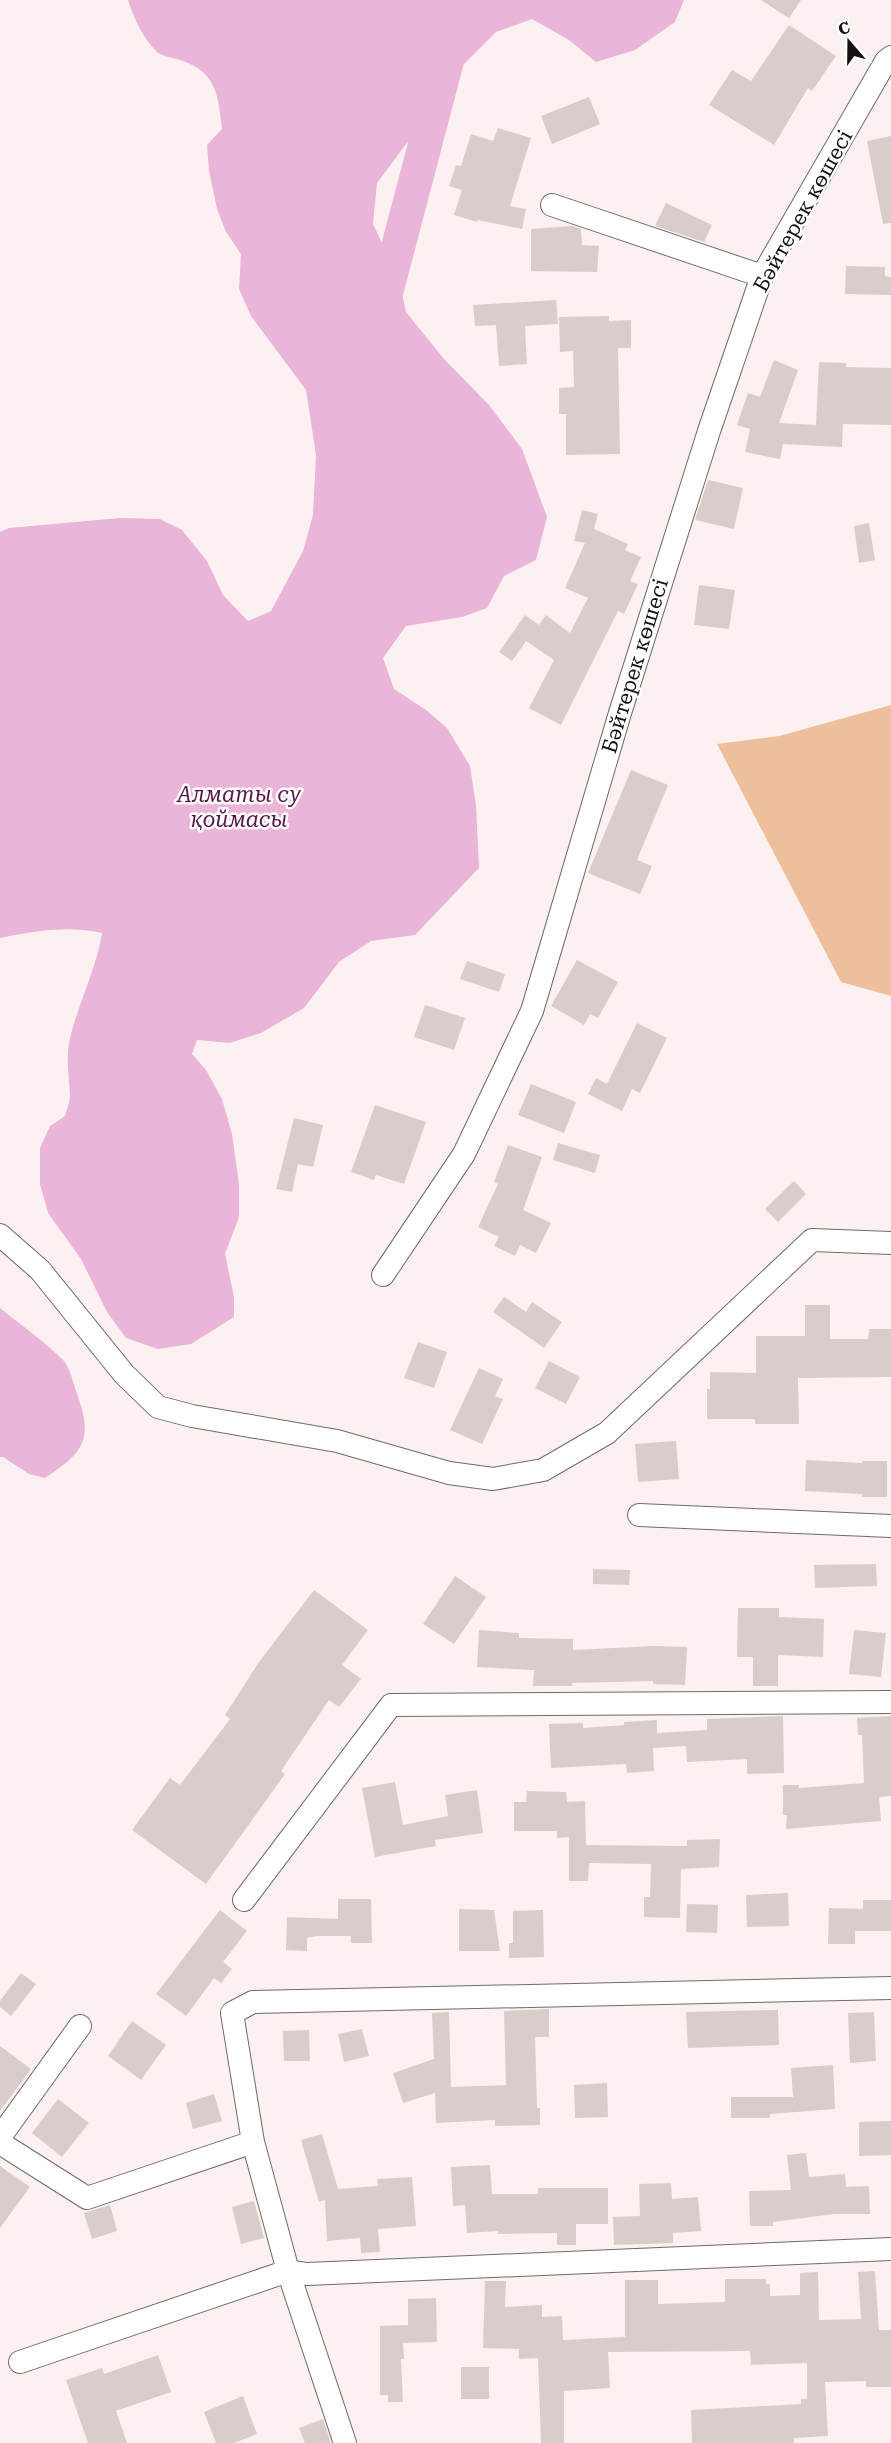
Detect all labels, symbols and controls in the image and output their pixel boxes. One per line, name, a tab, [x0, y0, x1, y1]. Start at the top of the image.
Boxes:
north arrow	[819, 12, 879, 72]
text: С	[836, 18, 853, 39]
street label: Бәйтерек көшесі	[749, 126, 858, 296]
street label: Бәйтерек көшесі	[597, 576, 673, 756]
water label: Алматы су қоймасы	[175, 782, 301, 832]

